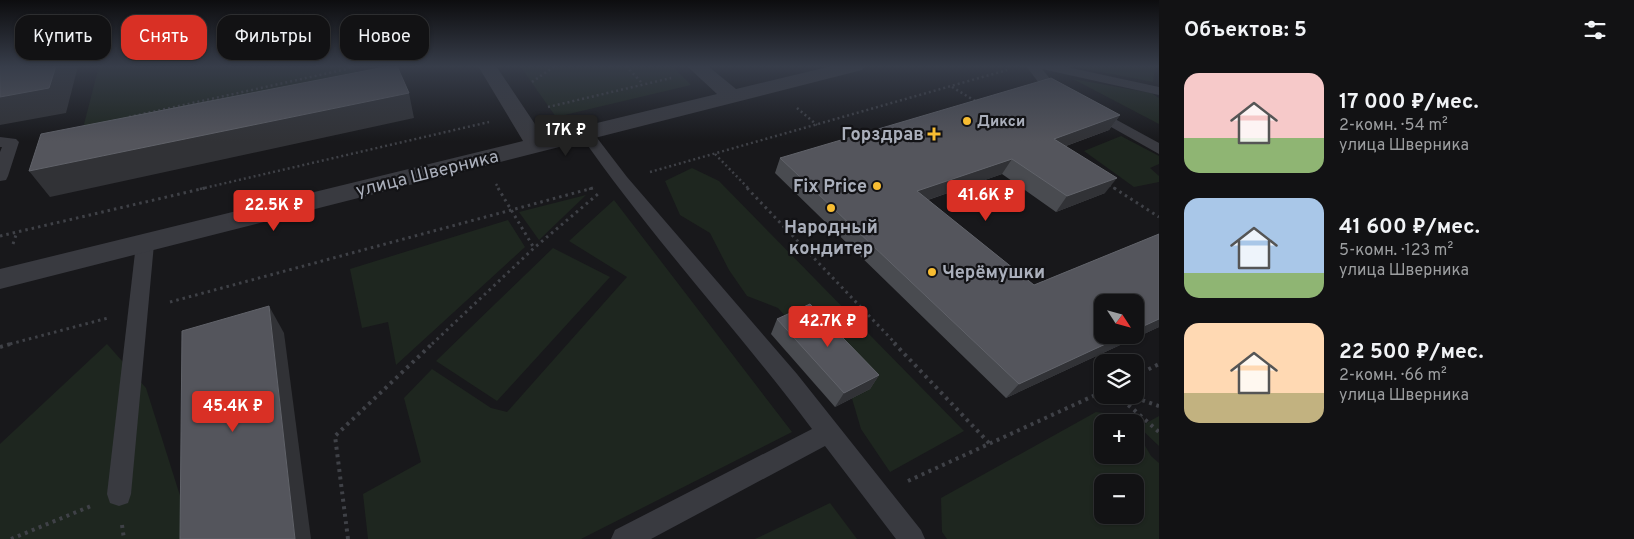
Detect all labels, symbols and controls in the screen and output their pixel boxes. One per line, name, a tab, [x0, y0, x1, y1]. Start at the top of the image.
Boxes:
chip: Купить	[15, 15, 111, 60]
chip: Снять	[121, 15, 207, 60]
chip: Фильтры	[217, 15, 330, 60]
chip: Новое	[340, 15, 429, 60]
icon: filters	[1581, 16, 1609, 44]
text: Объектов: 5	[1184, 17, 1307, 44]
text: 17 000 ₽/мес.	[1339, 89, 1479, 116]
icon: home	[1224, 93, 1284, 153]
place label: Дикси	[977, 113, 1025, 132]
pin: 17K ₽	[531, 114, 601, 157]
marker: Дикси	[961, 115, 973, 127]
text: 2-комн. · 54 m²	[1339, 116, 1448, 136]
text: 17K ₽	[546, 121, 586, 141]
place label: Горздрав	[841, 124, 924, 147]
marker: Горздрав	[928, 128, 940, 140]
text: улица Шверника	[1339, 136, 1469, 156]
street label: улица Шверника	[354, 146, 501, 203]
place label: Fix Price	[793, 176, 867, 199]
marker: Fix Price	[871, 180, 883, 192]
pin: 41.6K ₽	[940, 180, 1032, 222]
text: 41.6K ₽	[958, 186, 1014, 206]
pin: 22.5K ₽	[228, 190, 320, 232]
text: 22.5K ₽	[244, 196, 304, 216]
marker: Народный кондитер	[825, 202, 837, 214]
text: 41 600 ₽/мес.	[1339, 214, 1480, 241]
place label: Народный кондитер	[784, 217, 878, 261]
icon: home	[1224, 218, 1284, 278]
text: 5-комн. · 123 m²	[1339, 241, 1453, 261]
text: улица Шверника	[1339, 261, 1469, 281]
place label: Черёмушки	[942, 262, 1045, 285]
marker: Черёмушки	[926, 266, 938, 278]
north arrow	[1094, 294, 1144, 344]
map controls	[1094, 294, 1144, 524]
pin: 42.7K ₽	[782, 306, 874, 348]
text: 42.7K ₽	[800, 312, 856, 332]
text: 22 500 ₽/мес.	[1339, 339, 1484, 366]
icon: home	[1224, 343, 1284, 403]
button: layers	[1094, 354, 1144, 404]
text: 2-комн. · 66 m²	[1339, 366, 1447, 386]
text: улица Шверника	[1339, 386, 1469, 406]
pin: 45.4K ₽	[187, 390, 279, 433]
text: 45.4K ₽	[203, 397, 263, 417]
button: +	[1094, 414, 1144, 464]
button: −	[1094, 474, 1144, 524]

